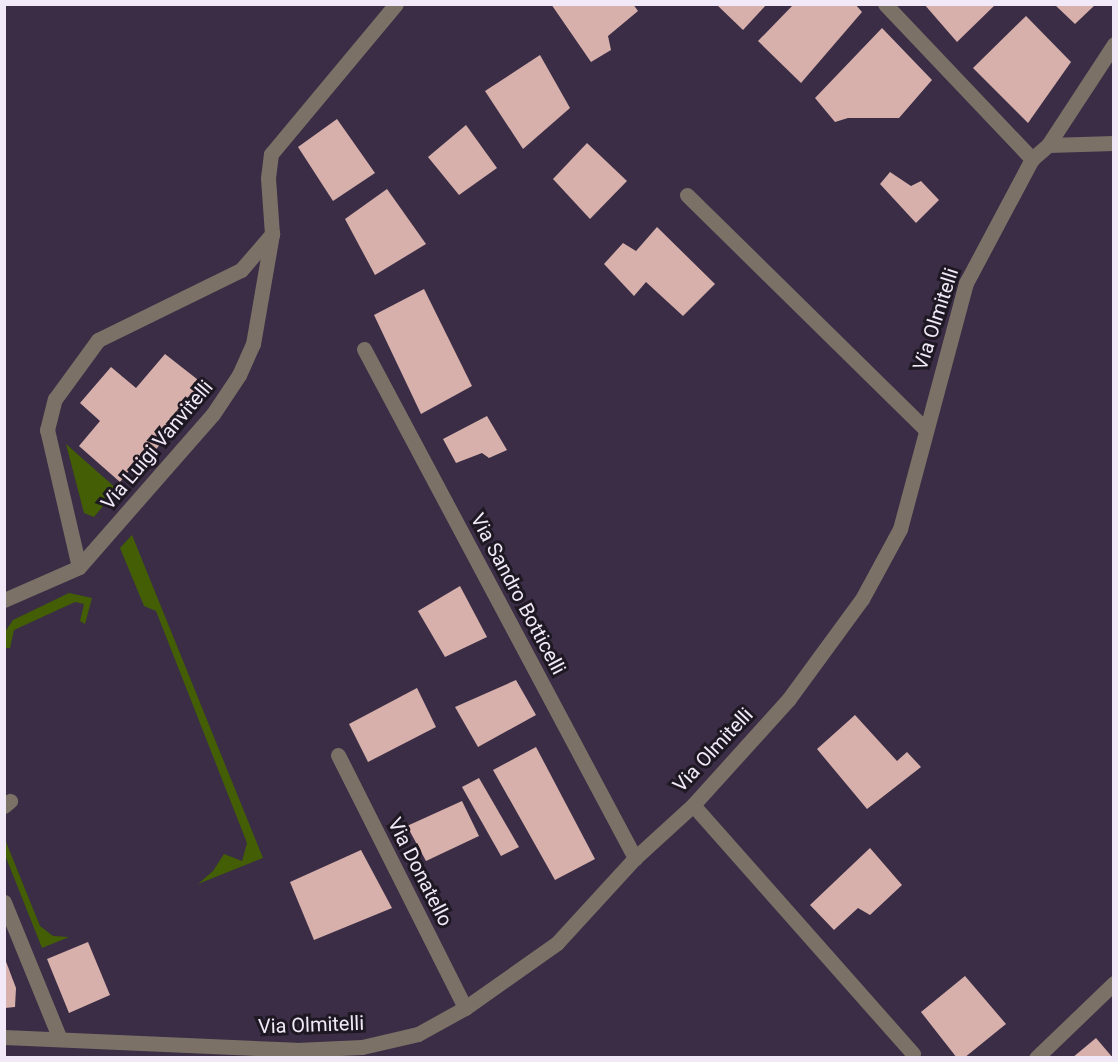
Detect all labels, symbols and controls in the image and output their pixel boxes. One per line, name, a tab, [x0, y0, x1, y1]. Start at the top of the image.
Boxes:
street label: Via Olmitelli	[908, 265, 964, 373]
street label: Via Luigi Vanvitelli	[96, 376, 218, 514]
street label: Via Sandro Botticelli	[465, 509, 571, 679]
street label: Via Olmitelli	[668, 703, 758, 797]
street label: Via Donatello	[382, 814, 458, 930]
street label: Via Olmitelli	[258, 1011, 364, 1039]

